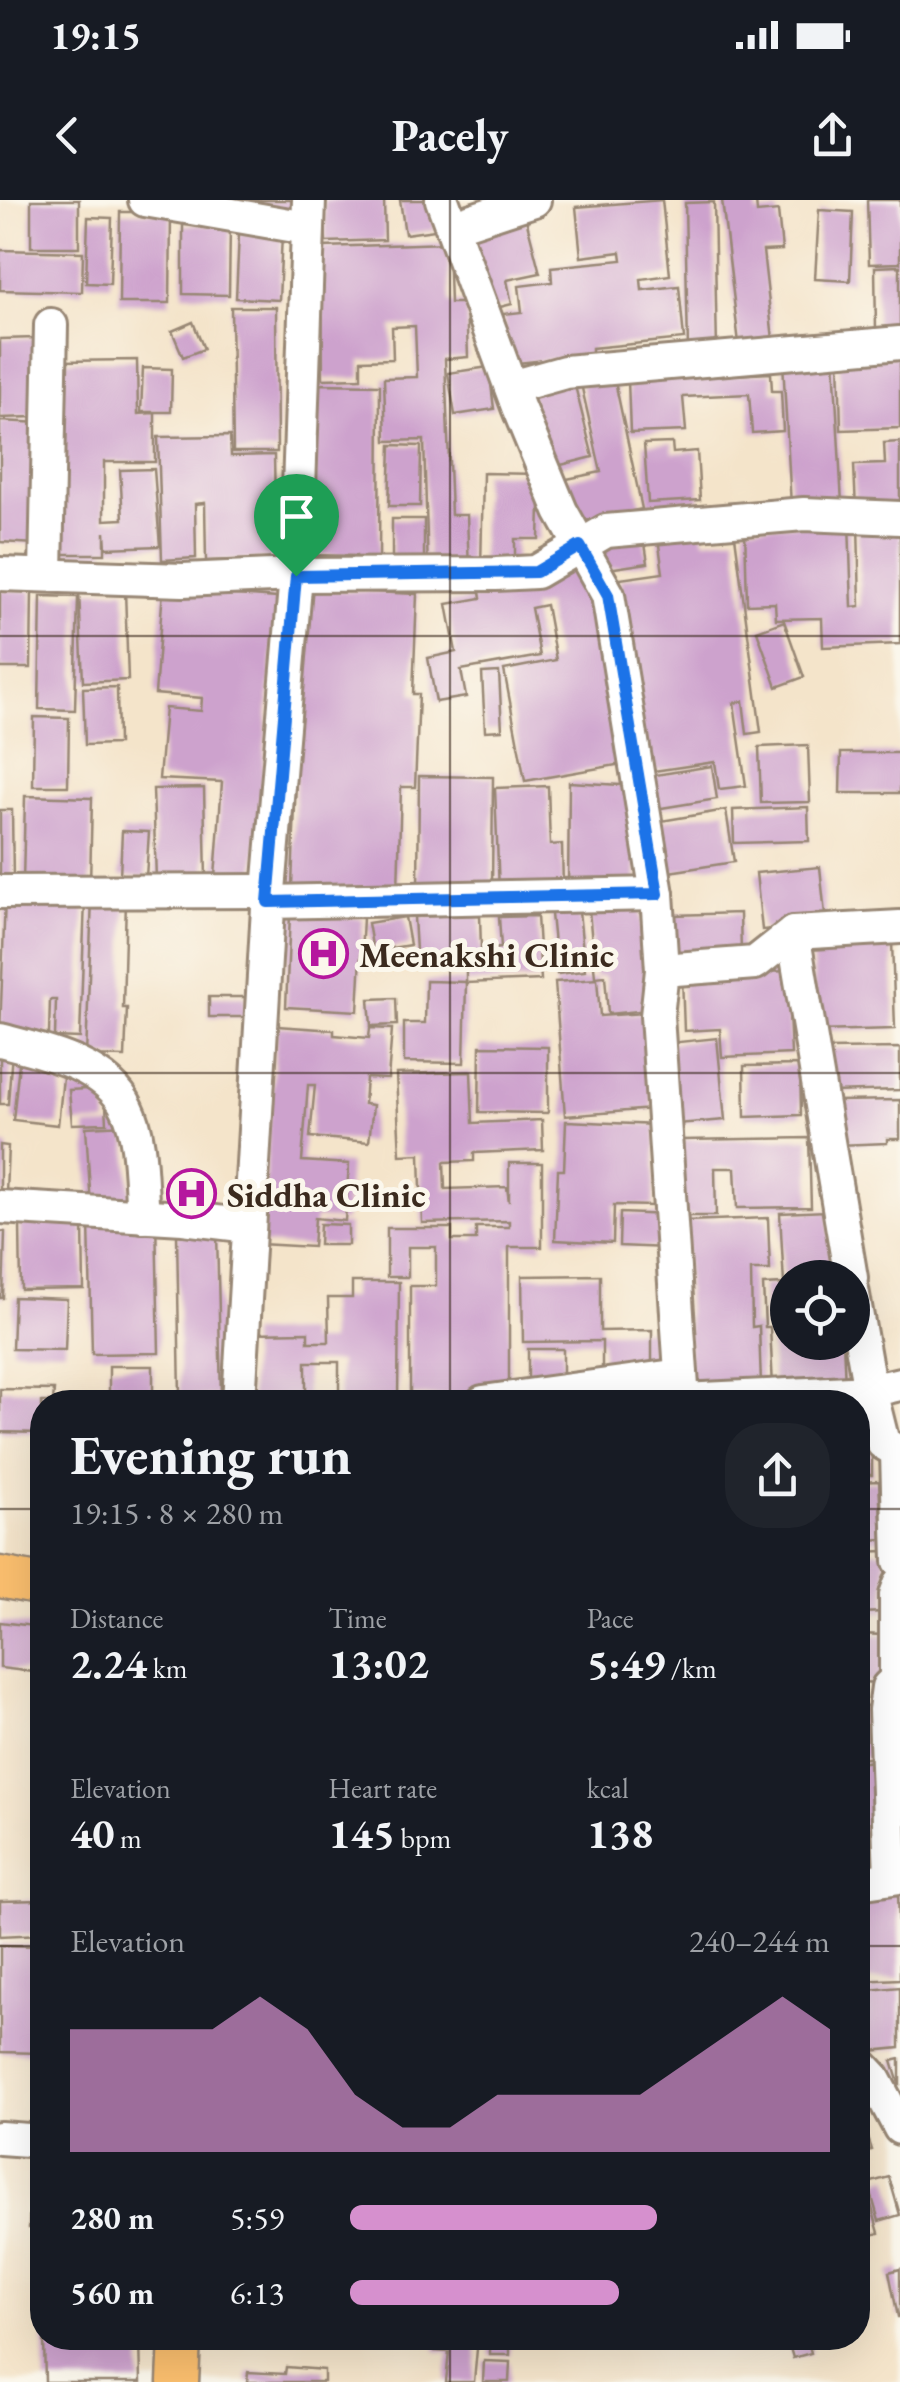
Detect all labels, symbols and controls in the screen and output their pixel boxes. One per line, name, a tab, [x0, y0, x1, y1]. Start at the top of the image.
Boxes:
text: 19:15	[50, 11, 141, 60]
text: Pacely	[392, 106, 508, 164]
icon: back	[40, 108, 95, 163]
icon: share	[805, 108, 860, 163]
pin	[254, 474, 339, 577]
icon: arrive	[269, 489, 324, 544]
hospital icon: Meenakshi Clinic	[298, 928, 350, 980]
place label: Meenakshi Clinic	[359, 932, 614, 977]
hospital icon: Siddha Clinic	[166, 1168, 218, 1220]
place label: Siddha Clinic	[227, 1172, 426, 1217]
map controls	[770, 1260, 870, 1360]
button: locate	[770, 1260, 870, 1360]
text: Evening run	[70, 1419, 352, 1490]
button: share	[725, 1423, 830, 1528]
text: 19:15 · 8 × 280 m	[70, 1492, 283, 1534]
text: Distance	[70, 1600, 164, 1636]
text: Time	[328, 1600, 387, 1636]
text: Pace	[587, 1600, 634, 1636]
text: 2.24	[70, 1636, 147, 1691]
text: 13:02	[328, 1636, 429, 1691]
text: 5:49	[587, 1636, 665, 1691]
text: km	[147, 1650, 188, 1686]
text: /km	[665, 1650, 717, 1686]
text: Elevation	[70, 1770, 171, 1806]
text: Heart rate	[328, 1770, 437, 1806]
text: kcal	[587, 1770, 629, 1806]
text: 40	[70, 1806, 114, 1861]
text: 145	[328, 1806, 395, 1861]
text: 138	[587, 1806, 653, 1861]
text: m	[114, 1820, 142, 1856]
text: bpm	[395, 1820, 451, 1856]
text: Elevation	[70, 1920, 185, 1962]
text: 240–244 m	[689, 1920, 830, 1962]
text: 280 m	[70, 2197, 154, 2239]
text: 5:59	[230, 2197, 284, 2239]
text: 560 m	[70, 2272, 154, 2314]
text: 6:13	[230, 2272, 284, 2314]

